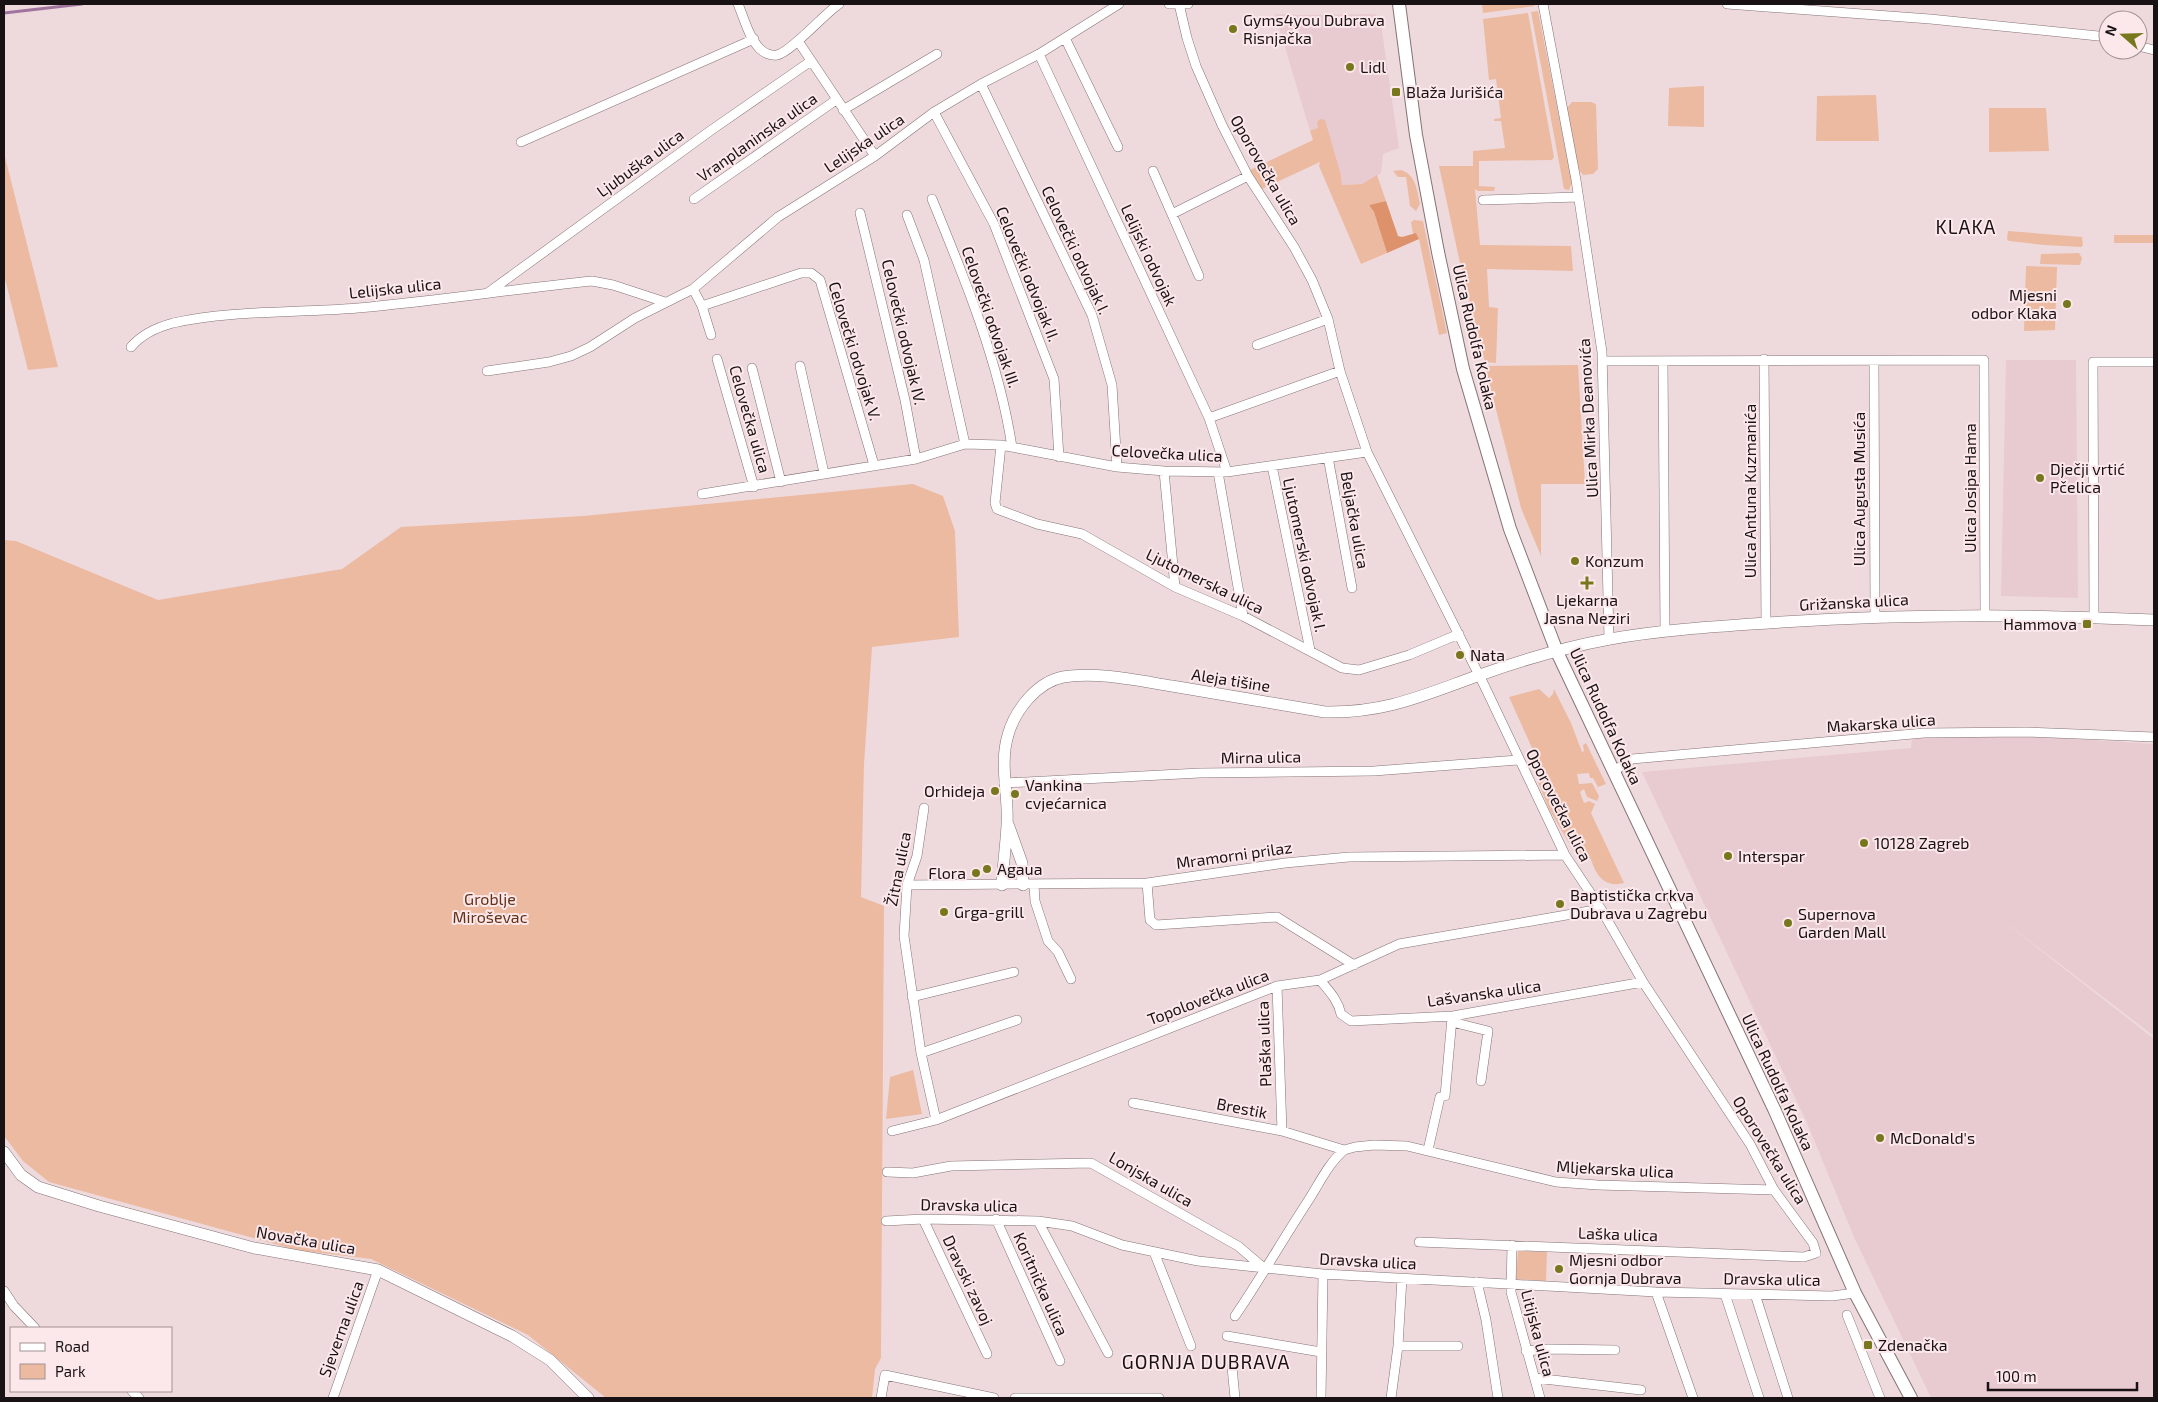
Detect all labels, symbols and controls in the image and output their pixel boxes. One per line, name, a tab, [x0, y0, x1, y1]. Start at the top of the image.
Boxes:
place label: Gyms4you Dubrava Risnjačka	[1243, 10, 1385, 48]
north arrow	[2098, 10, 2148, 60]
marker: Gyms4you Dubrava Risnjačka	[1227, 23, 1239, 35]
text: N	[2101, 23, 2120, 38]
place label: Lidl	[1360, 57, 1386, 76]
marker: Lidl	[1344, 61, 1356, 73]
place label: Blaža Jurišića	[1406, 82, 1503, 101]
marker: Blaža Jurišića	[1390, 86, 1402, 98]
street label: Vranplaninska ulica	[693, 88, 820, 185]
street label: Lelijska ulica	[820, 109, 908, 177]
street label: Oporovečka ulica	[1227, 111, 1306, 228]
street label: Ljubuška ulica	[593, 125, 687, 201]
street label: Celovečki odvojak I.	[1037, 182, 1115, 318]
street label: Lelijski odvojak	[1117, 201, 1181, 309]
street label: Celovečki odvojak II.	[992, 203, 1064, 345]
district label: KLAKA	[1936, 215, 1996, 238]
street label: Celovečki odvojak III.	[957, 244, 1025, 390]
street label: Celovečki odvojak IV.	[878, 257, 930, 407]
street label: Ulica Rudolfa Kolaka	[1449, 262, 1501, 411]
street label: Lelijska ulica	[348, 273, 442, 303]
street label: Celovečki odvojak V.	[824, 279, 886, 423]
place label: Mjesni odbor Klaka	[1971, 285, 2057, 322]
marker: Mjesni odbor Klaka	[2061, 298, 2073, 310]
street label: Ulica Mirka Deanovića	[1574, 338, 1601, 498]
street label: Celovečka ulica	[726, 363, 775, 475]
street label: Ulica Antuna Kuzmanića	[1740, 404, 1759, 578]
street label: Ulica Augusta Musića	[1849, 412, 1868, 566]
street label: Ulica Josipa Hama	[1960, 423, 1979, 553]
street label: Celovečka ulica	[1111, 440, 1223, 465]
place label: Dječji vrtić Pčelica	[2050, 459, 2125, 496]
street label: Beljačka ulica	[1337, 470, 1373, 570]
marker: Dječji vrtić Pčelica	[2034, 472, 2046, 484]
street label: Ljutomerski odvojak I.	[1279, 476, 1331, 634]
street label: Ljutomerska ulica	[1143, 544, 1267, 618]
place label: Konzum	[1585, 551, 1644, 570]
marker: Konzum	[1569, 555, 1581, 567]
marker: Ljekarna Jasna Neziri	[1581, 577, 1593, 589]
street label: Grižanska ulica	[1799, 589, 1909, 614]
place label: Ljekarna Jasna Neziri	[1544, 590, 1630, 627]
place label: Hammova	[2003, 614, 2077, 633]
marker: Hammova	[2081, 618, 2093, 630]
street label: Ulica Rudolfa Kolaka	[1566, 644, 1646, 787]
place label: Nata	[1470, 645, 1505, 664]
marker: Nata	[1454, 649, 1466, 661]
street label: Aleja tišine	[1190, 664, 1272, 696]
street label: Makarska ulica	[1826, 709, 1936, 736]
street label: Oporovečka ulica	[1523, 745, 1596, 864]
street label: Mirna ulica	[1221, 746, 1301, 767]
place label: Vankina cvjećarnica	[1025, 775, 1107, 813]
place label: Orhideja	[924, 781, 985, 801]
marker: Orhideja	[989, 785, 1001, 797]
marker: Vankina cvjećarnica	[1009, 788, 1021, 800]
street label: Žitna ulica	[881, 830, 914, 908]
place label: 10128 Zagreb	[1874, 833, 1969, 852]
street label: Mramorni prilaz	[1175, 837, 1293, 872]
marker: 10128 Zagreb	[1858, 837, 1870, 849]
place label: Interspar	[1738, 846, 1806, 865]
marker: Interspar	[1722, 850, 1734, 862]
place label: Agaua	[997, 859, 1043, 878]
place label: Flora	[928, 863, 966, 882]
marker: Agaua	[981, 863, 993, 875]
marker: Flora	[970, 867, 982, 879]
place label: Baptistička crkva Dubrava u Zagrebu	[1570, 885, 1707, 922]
park label: Groblje Miroševac	[453, 889, 528, 926]
marker: Baptistička crkva Dubrava u Zagrebu	[1554, 898, 1566, 910]
place label: Grga-grill	[954, 902, 1024, 921]
place label: Supernova Garden Mall	[1798, 904, 1886, 941]
marker: Grga-grill	[938, 906, 950, 918]
marker: Supernova Garden Mall	[1782, 917, 1794, 929]
street label: Topolovečka ulica	[1144, 965, 1271, 1028]
street label: Lašvanska ulica	[1426, 975, 1542, 1010]
street label: Plaška ulica	[1253, 1001, 1274, 1087]
street label: Ulica Rudolfa Kolaka	[1738, 1010, 1818, 1153]
street label: Oporovečka ulica	[1730, 1092, 1811, 1207]
street label: Brestik	[1215, 1093, 1269, 1122]
place label: McDonald's	[1890, 1128, 1975, 1147]
marker: McDonald's	[1874, 1132, 1886, 1144]
street label: Lonjska ulica	[1105, 1147, 1197, 1211]
street label: Mljekarska ulica	[1556, 1156, 1674, 1182]
street label: Dravska ulica	[920, 1194, 1018, 1215]
street label: Novačka ulica	[255, 1221, 357, 1258]
street label: Laška ulica	[1578, 1223, 1658, 1244]
street label: Koritnička ulica	[1010, 1229, 1073, 1338]
street label: Dravski zavoj	[939, 1232, 997, 1328]
street label: Dravska ulica	[1319, 1248, 1417, 1273]
place label: Mjesni odbor Gornja Dubrava	[1569, 1250, 1681, 1288]
marker: Mjesni odbor Gornja Dubrava	[1553, 1263, 1565, 1275]
street label: Dravska ulica	[1723, 1268, 1821, 1289]
street label: Sjeverna ulica	[314, 1278, 368, 1380]
street label: Litijska ulica	[1517, 1287, 1559, 1379]
legend	[10, 1327, 172, 1392]
place label: Zdenačka	[1878, 1335, 1948, 1354]
text: Road	[55, 1337, 90, 1355]
marker: Zdenačka	[1862, 1339, 1874, 1351]
district label: GORNJA DUBRAVA	[1122, 1350, 1290, 1373]
scale bar	[1988, 1360, 2137, 1392]
text: Park	[55, 1362, 86, 1380]
text: 100 m	[1996, 1367, 2037, 1385]

